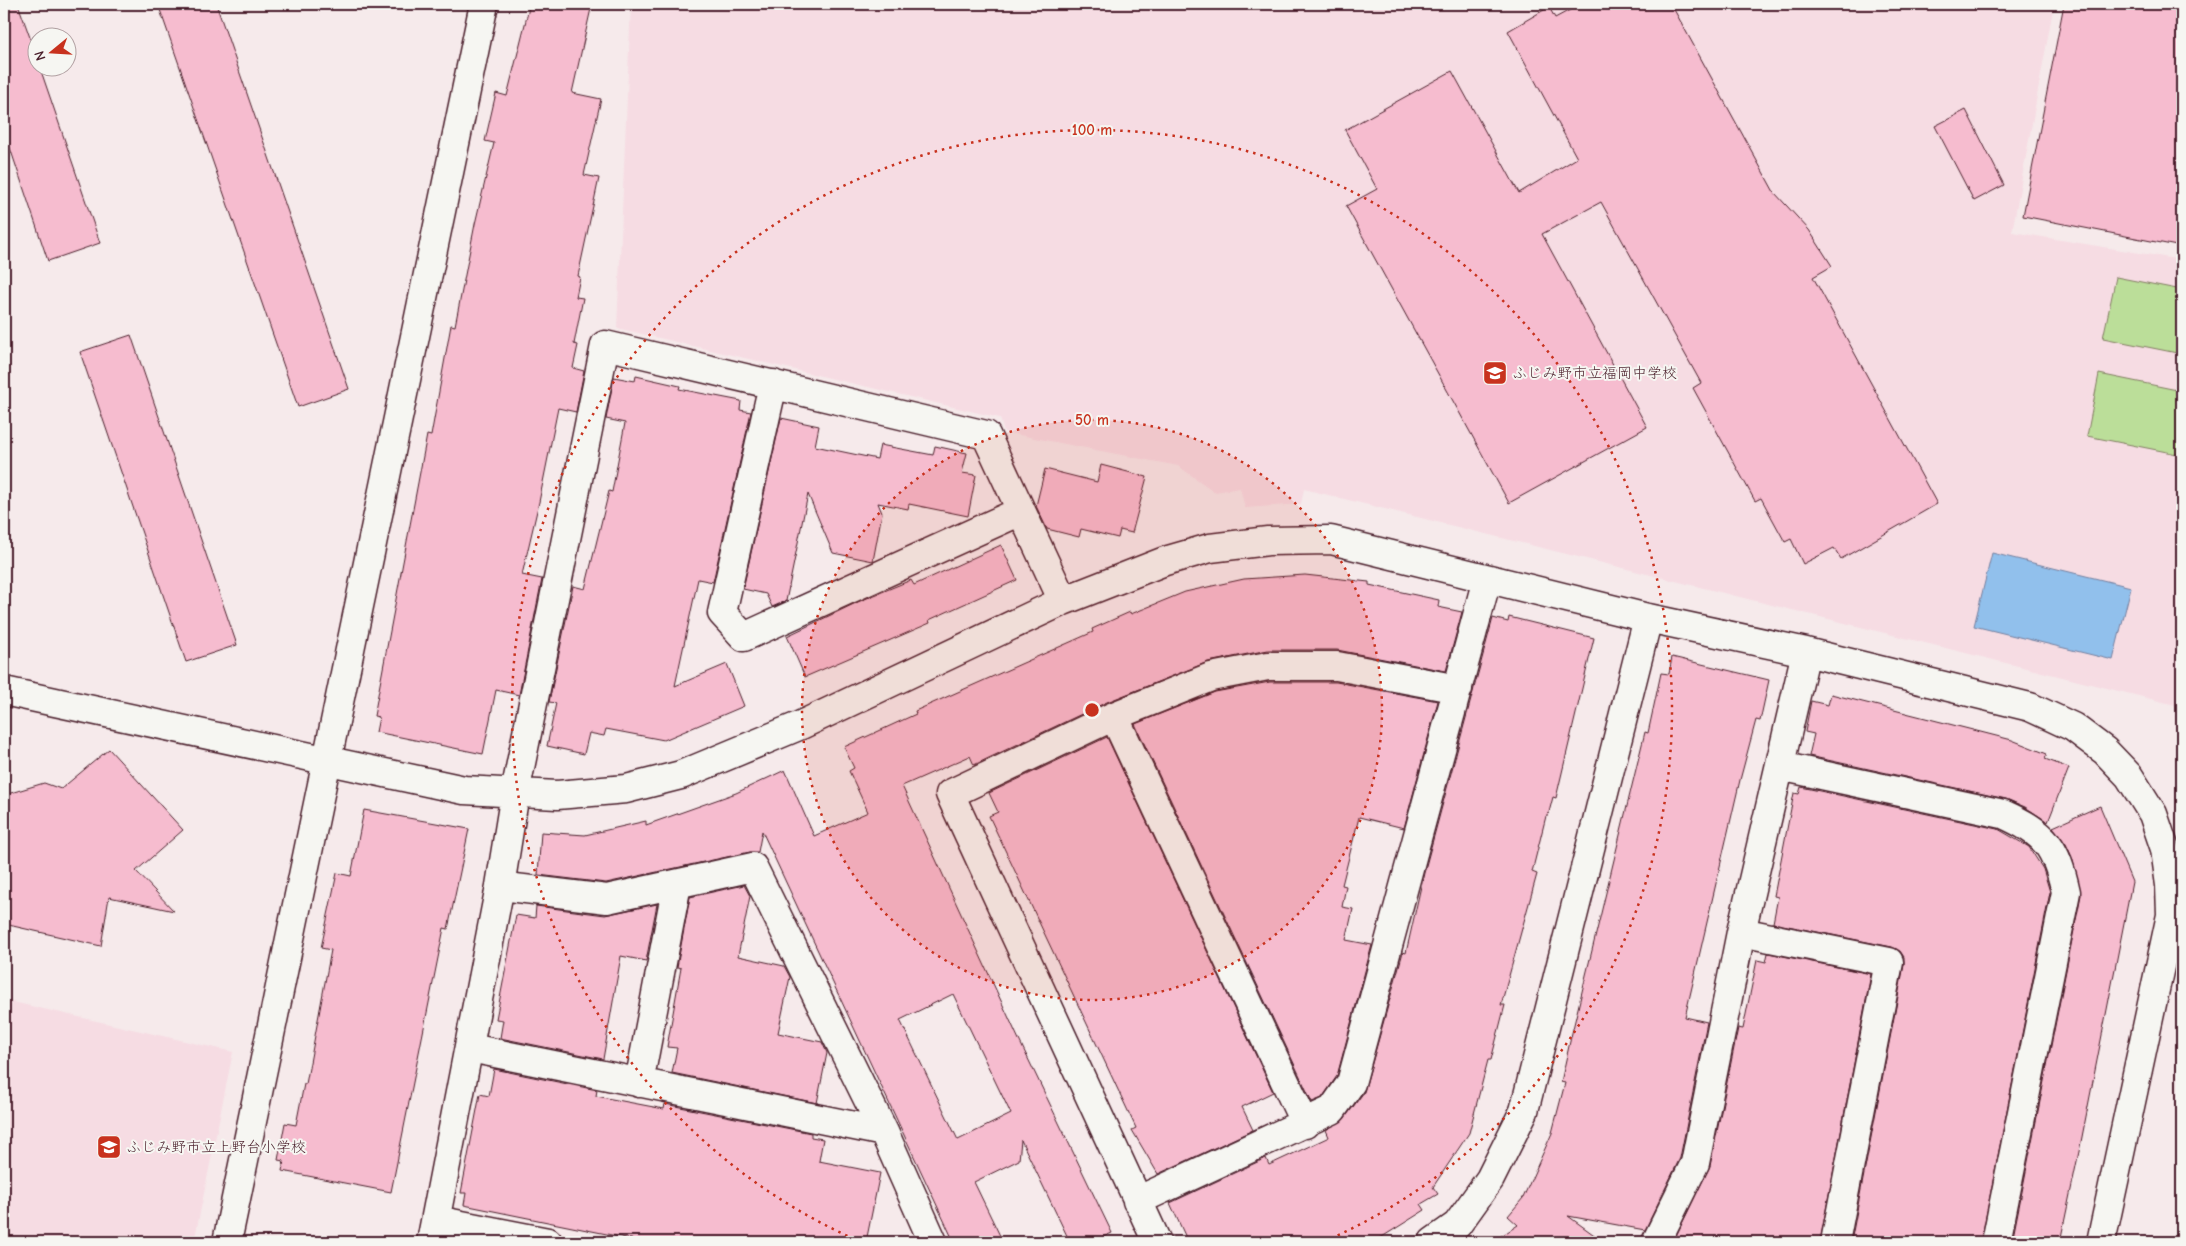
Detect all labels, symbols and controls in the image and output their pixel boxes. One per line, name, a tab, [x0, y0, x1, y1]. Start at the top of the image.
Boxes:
north arrow	[28, 28, 78, 78]
text: N	[31, 49, 50, 63]
text: 100 m	[1072, 121, 1112, 139]
school or university icon: ふじみ野市立福岡中学校	[1482, 360, 1508, 386]
place label: ふじみ野市立福岡中学校	[1512, 364, 1677, 382]
text: 50 m	[1075, 411, 1109, 429]
centre of rings	[1083, 701, 1101, 719]
school or university icon: ふじみ野市立上野台小学校	[96, 1134, 122, 1160]
place label: ふじみ野市立上野台小学校	[126, 1138, 306, 1156]

